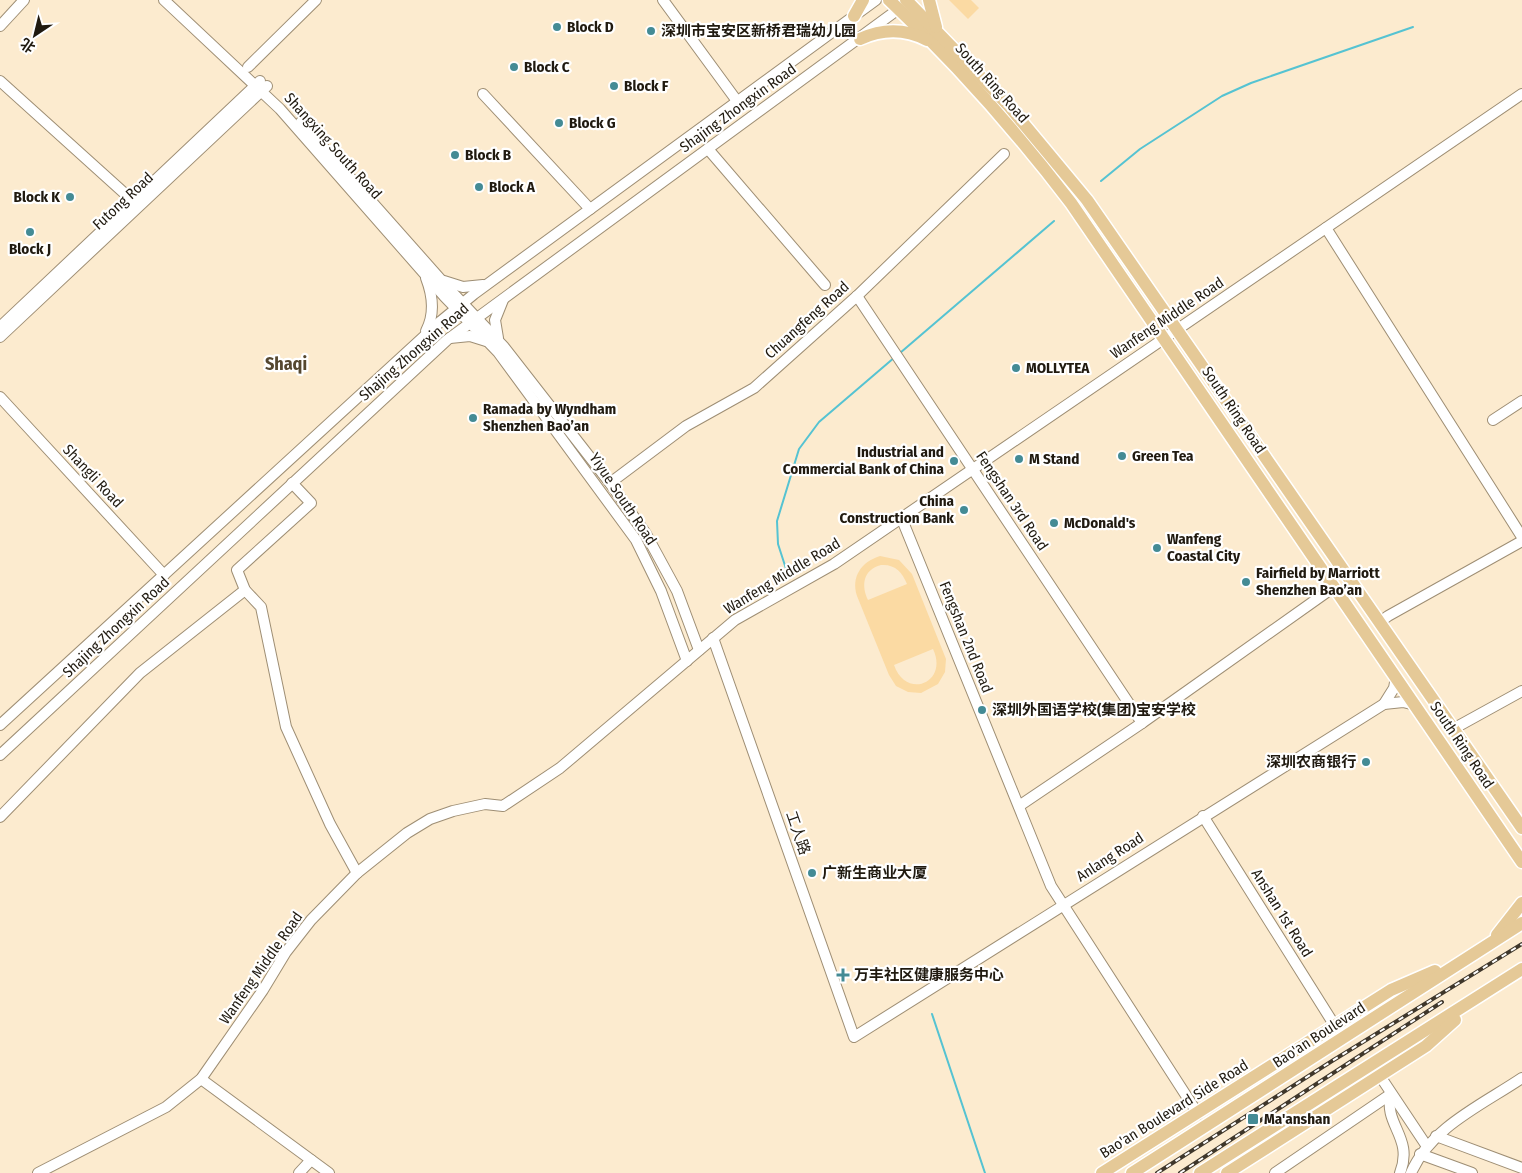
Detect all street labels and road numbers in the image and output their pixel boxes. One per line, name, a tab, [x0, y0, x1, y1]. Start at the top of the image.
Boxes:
street label: South Ring Road	[952, 39, 1032, 127]
street label: Shajing Zhongxin Road	[676, 60, 800, 156]
street label: Shangxing South Road	[280, 89, 386, 203]
street label: Futong Road	[89, 168, 157, 234]
street label: Wanfeng Middle Road	[1107, 273, 1227, 363]
street label: Chuangfeng Road	[761, 278, 853, 362]
street label: Shajing Zhongxin Road	[356, 300, 472, 404]
street label: South Ring Road	[1198, 363, 1270, 457]
street label: Shangli Road	[59, 441, 127, 511]
street label: Fengshan 3rd Road	[972, 448, 1052, 554]
street label: Yiyue South Road	[586, 449, 660, 549]
street label: Wanfeng Middle Road	[720, 534, 844, 618]
street label: Shajing Zhongxin Road	[59, 573, 173, 681]
street label: Fengshan 2nd Road	[935, 579, 997, 695]
street label: South Ring Road	[1426, 698, 1498, 792]
street label: 工人路	[782, 809, 814, 857]
street label: Anlang Road	[1073, 829, 1147, 885]
street label: Anshan 1st Road	[1248, 866, 1316, 960]
street label: Wanfeng Middle Road	[216, 908, 306, 1028]
street label: Bao'an Boulevard	[1269, 998, 1369, 1072]
street label: Bao'an Boulevard Side Road	[1096, 1056, 1252, 1162]

